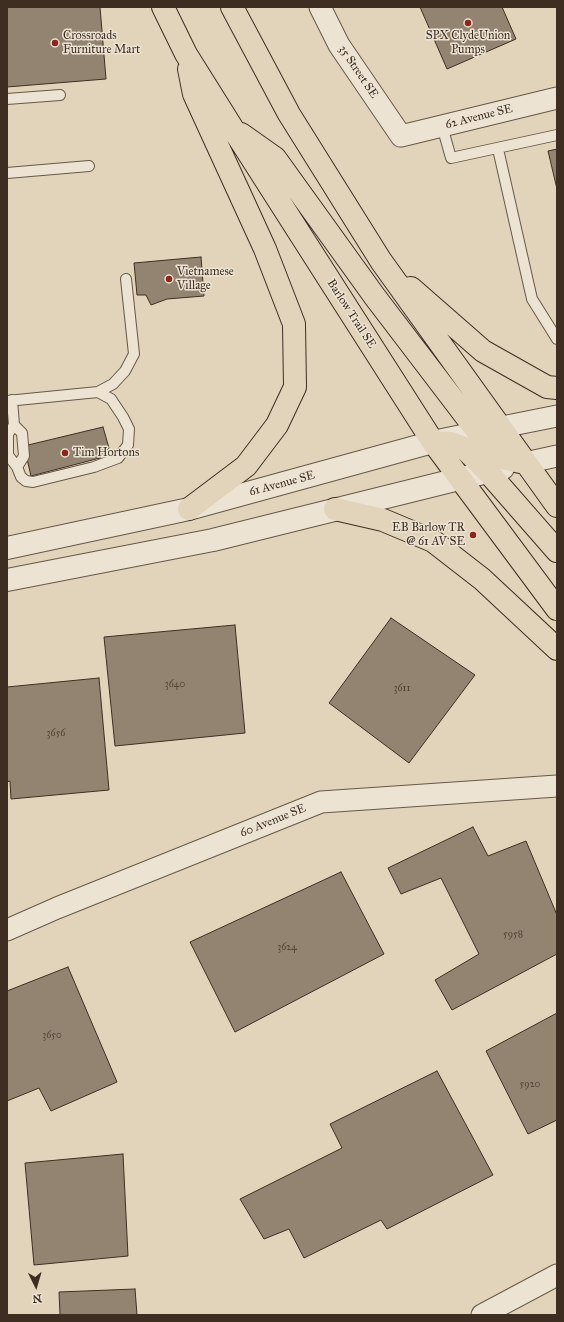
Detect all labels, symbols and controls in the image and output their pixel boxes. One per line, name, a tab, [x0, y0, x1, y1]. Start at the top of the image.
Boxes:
marker: SPX ClydeUnion Pumps	[463, 18, 473, 28]
place label: Crossroads Furniture Mart	[63, 29, 140, 57]
place label: SPX ClydeUnion Pumps	[426, 29, 510, 57]
marker: Crossroads Furniture Mart	[50, 38, 60, 48]
street label: 35 Street SE	[335, 43, 381, 101]
street label: 62 Avenue SE	[444, 102, 514, 132]
place label: Vietnamese Village	[177, 265, 234, 293]
marker: Vietnamese Village	[164, 274, 174, 284]
street label: Barlow Trail SE	[323, 277, 379, 351]
place label: Tim Hortons	[73, 446, 139, 460]
marker: Tim Hortons	[60, 448, 70, 458]
street label: 61 Avenue SE	[248, 468, 316, 500]
place label: EB Barlow TR @ 61 AV SE	[392, 521, 465, 549]
marker: EB Barlow TR @ 61 AV SE	[468, 530, 478, 540]
house number: 3640	[165, 679, 185, 691]
house number: 3611	[394, 683, 410, 695]
house number: 3656	[47, 728, 65, 740]
street label: 60 Avenue SE	[238, 801, 308, 841]
house number: 5958	[503, 929, 523, 941]
house number: 3624	[277, 942, 297, 954]
house number: 3650	[42, 1030, 62, 1042]
house number: 5920	[520, 1079, 540, 1091]
north arrow	[16, 1266, 56, 1306]
text: N	[32, 1292, 42, 1305]

